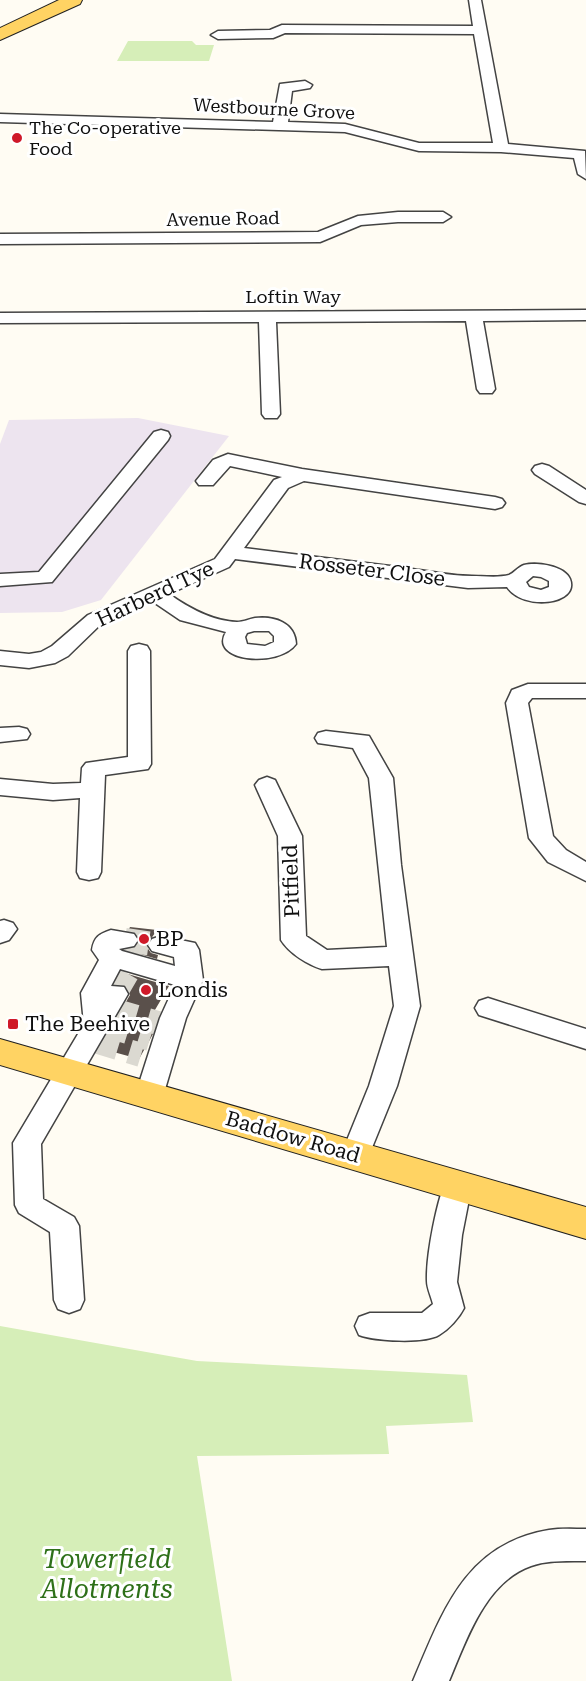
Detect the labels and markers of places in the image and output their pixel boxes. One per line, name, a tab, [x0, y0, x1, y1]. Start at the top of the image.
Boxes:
place label: The Co-operative Food	[29, 117, 181, 159]
marker: The Co-operative Food	[10, 131, 24, 145]
place label: BP	[156, 927, 184, 951]
marker: BP	[137, 932, 151, 946]
place label: Londis	[158, 978, 228, 1002]
marker: Londis	[139, 983, 153, 997]
place label: The Beehive	[25, 1012, 150, 1036]
marker: The Beehive	[6, 1017, 20, 1031]

